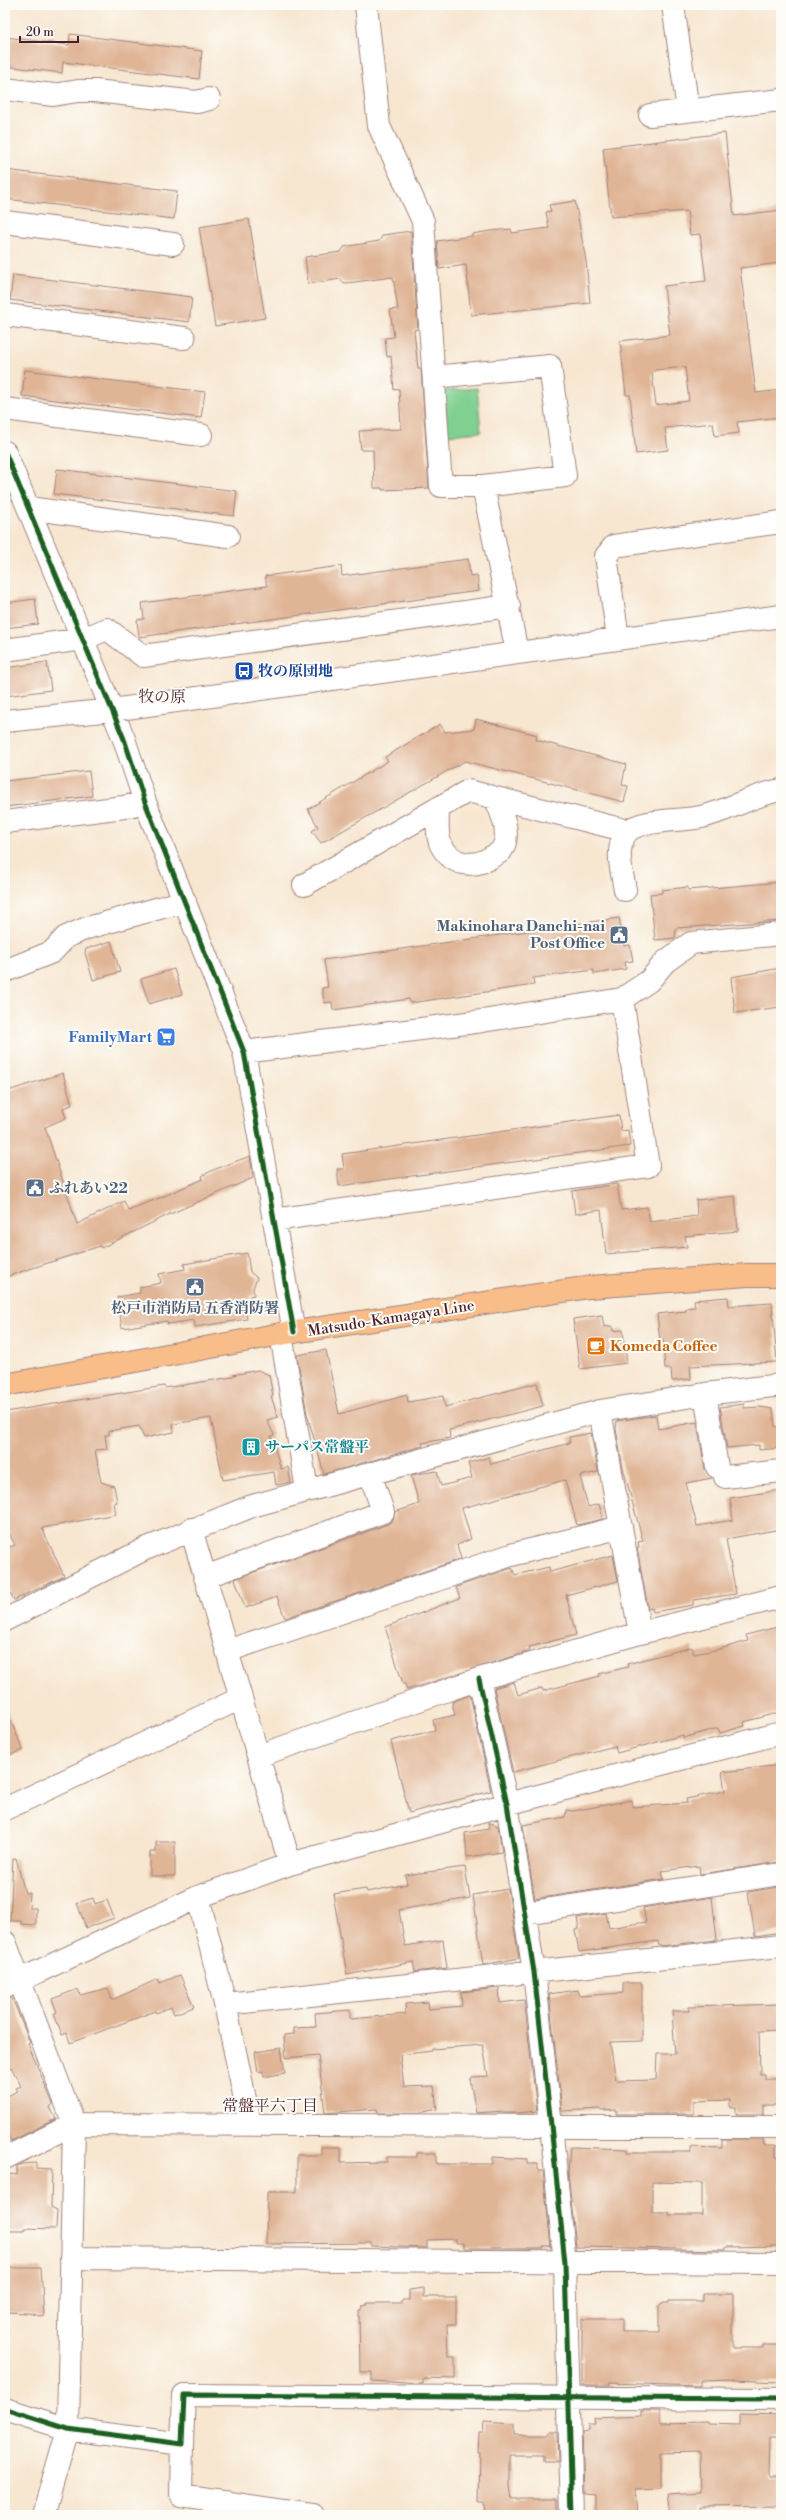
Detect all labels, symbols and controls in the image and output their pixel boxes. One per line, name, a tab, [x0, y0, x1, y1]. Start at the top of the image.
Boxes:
scale bar	[20, 18, 78, 44]
text: 20 m	[26, 25, 54, 40]
bus stop icon: 牧の原団地	[233, 660, 255, 682]
place label: 牧の原団地	[258, 662, 333, 681]
district label: 牧の原	[138, 687, 186, 707]
place label: Makinohara Danchi-nai Post Office	[436, 917, 605, 953]
public building icon: Makinohara Danchi-nai Post Office	[608, 924, 630, 946]
supermarket icon: FamilyMart	[155, 1026, 177, 1048]
place label: FamilyMart	[68, 1028, 153, 1047]
public building icon: ふれあい22	[24, 1177, 46, 1199]
place label: ふれあい22	[49, 1179, 128, 1198]
public building icon: 松戸市消防局 五香消防署	[184, 1276, 206, 1298]
street label: Matsudo-Kamagaya Line	[306, 1296, 476, 1341]
place label: 松戸市消防局 五香消防署	[111, 1299, 279, 1318]
cafe icon: Komeda Coffee	[585, 1335, 607, 1357]
place label: Komeda Coffee	[610, 1337, 718, 1356]
building icon: サーパス常盤平	[240, 1436, 262, 1458]
place label: サーパス常盤平	[265, 1438, 369, 1457]
district label: 常盤平六丁目	[222, 2096, 318, 2116]

